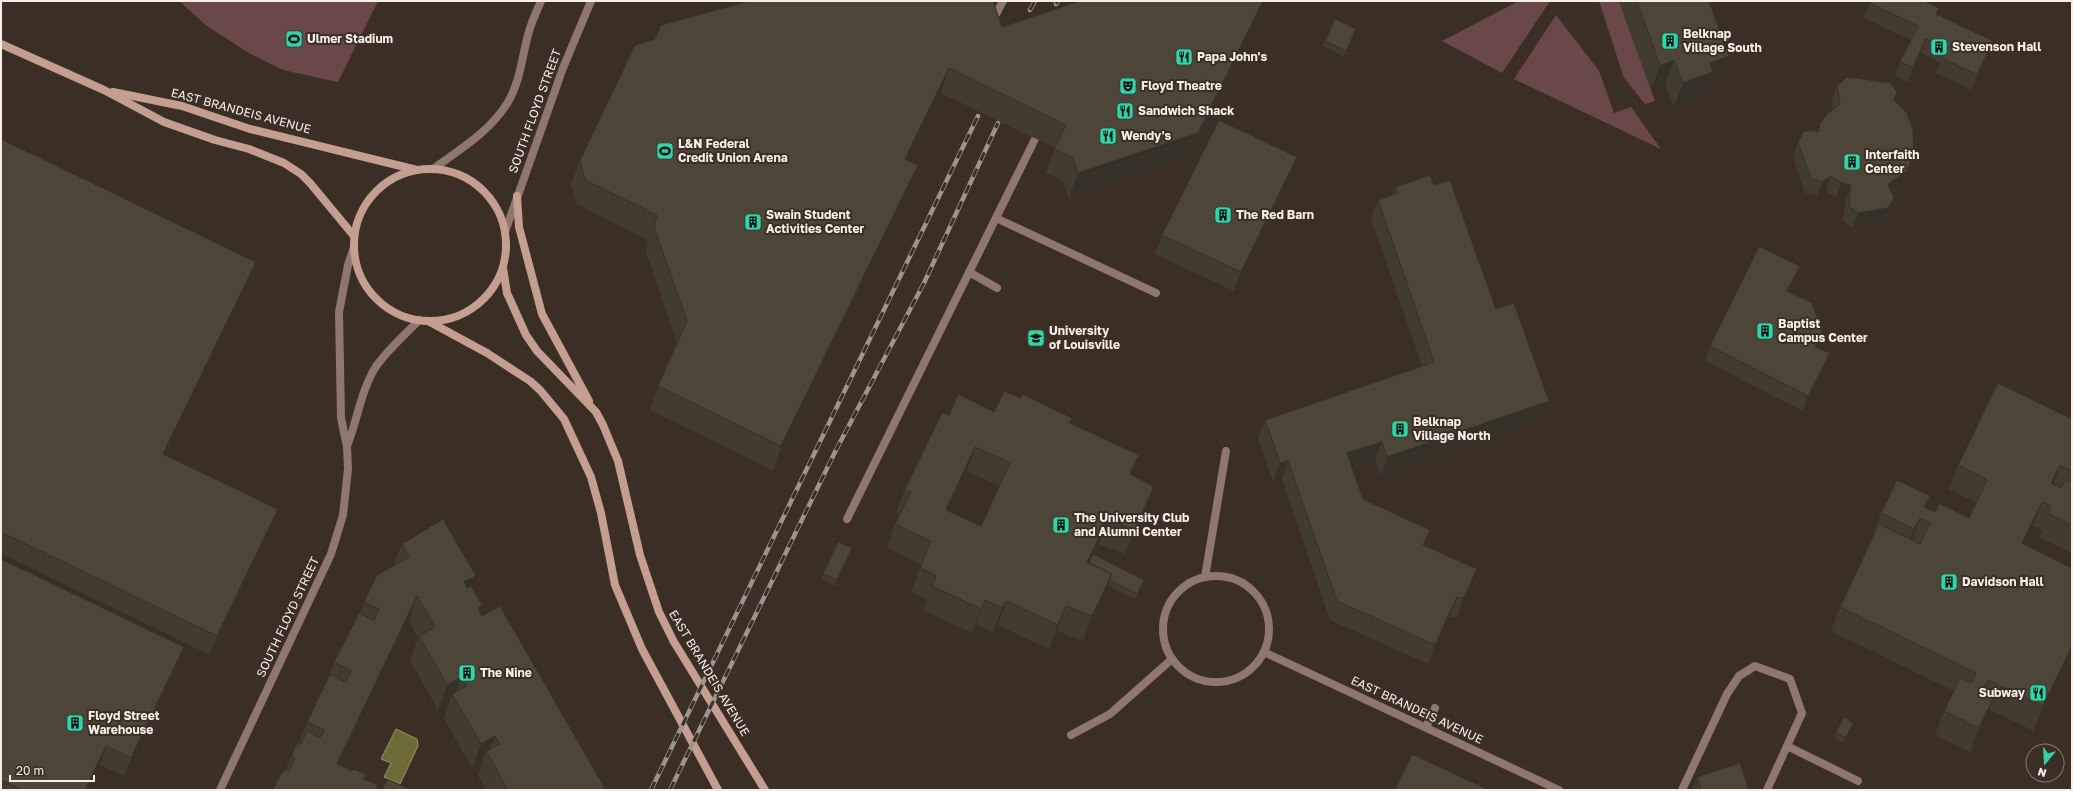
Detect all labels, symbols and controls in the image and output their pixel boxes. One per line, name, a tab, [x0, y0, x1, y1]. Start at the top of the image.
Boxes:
place label: Belknap Village South	[1683, 26, 1762, 55]
sports icon: Ulmer Stadium	[284, 29, 304, 49]
place label: Ulmer Stadium	[307, 31, 393, 46]
building icon: Belknap Village South	[1660, 31, 1680, 51]
building icon: Stevenson Hall	[1929, 37, 1949, 57]
place label: Stevenson Hall	[1952, 39, 2041, 54]
street label: SOUTH FLOYD STREET	[505, 46, 564, 175]
restaurant icon: Papa John's	[1174, 47, 1194, 67]
place label: Papa John's	[1197, 49, 1267, 64]
theatre icon: Floyd Theatre	[1118, 76, 1138, 96]
place label: Floyd Theatre	[1141, 78, 1222, 93]
street label: EAST BRANDEIS AVENUE	[169, 85, 313, 136]
restaurant icon: Sandwich Shack	[1115, 101, 1135, 121]
place label: Sandwich Shack	[1138, 103, 1234, 118]
restaurant icon: Wendy's	[1098, 126, 1118, 146]
place label: Wendy's	[1121, 128, 1172, 143]
place label: L&N Federal Credit Union Arena	[678, 136, 788, 165]
sports icon: L&N Federal Credit Union Arena	[655, 141, 675, 161]
place label: Interfaith Center	[1865, 147, 1920, 176]
building icon: Interfaith Center	[1842, 152, 1862, 172]
building icon: The Red Barn	[1213, 205, 1233, 225]
place label: Swain Student Activities Center	[766, 207, 865, 236]
place label: The Red Barn	[1236, 207, 1314, 222]
building icon: Swain Student Activities Center	[743, 212, 763, 232]
place label: Baptist Campus Center	[1778, 316, 1868, 345]
building icon: Baptist Campus Center	[1755, 321, 1775, 341]
place label: University of Louisville	[1049, 323, 1120, 352]
school or university icon: University of Louisville	[1026, 328, 1046, 348]
place label: Belknap Village North	[1413, 414, 1491, 443]
building icon: Belknap Village North	[1390, 419, 1410, 439]
place label: The University Club and Alumni Center	[1074, 510, 1190, 539]
building icon: The University Club and Alumni Center	[1051, 515, 1071, 535]
street label: SOUTH FLOYD STREET	[253, 554, 322, 679]
building icon: Davidson Hall	[1939, 572, 1959, 592]
place label: Davidson Hall	[1962, 574, 2044, 589]
street label: EAST BRANDEIS AVENUE	[666, 607, 753, 738]
building icon: The Nine	[457, 663, 477, 683]
place label: The Nine	[480, 665, 532, 680]
street label: EAST BRANDEIS AVENUE	[1349, 672, 1486, 747]
restaurant icon: Subway	[2028, 683, 2048, 703]
place label: Subway	[1979, 685, 2026, 700]
place label: Floyd Street Warehouse	[88, 708, 160, 737]
building icon: Floyd Street Warehouse	[65, 713, 85, 733]
north arrow	[2025, 743, 2065, 783]
scale bar	[10, 757, 94, 783]
text: 20 m	[16, 763, 44, 778]
text: N	[2036, 766, 2048, 780]

